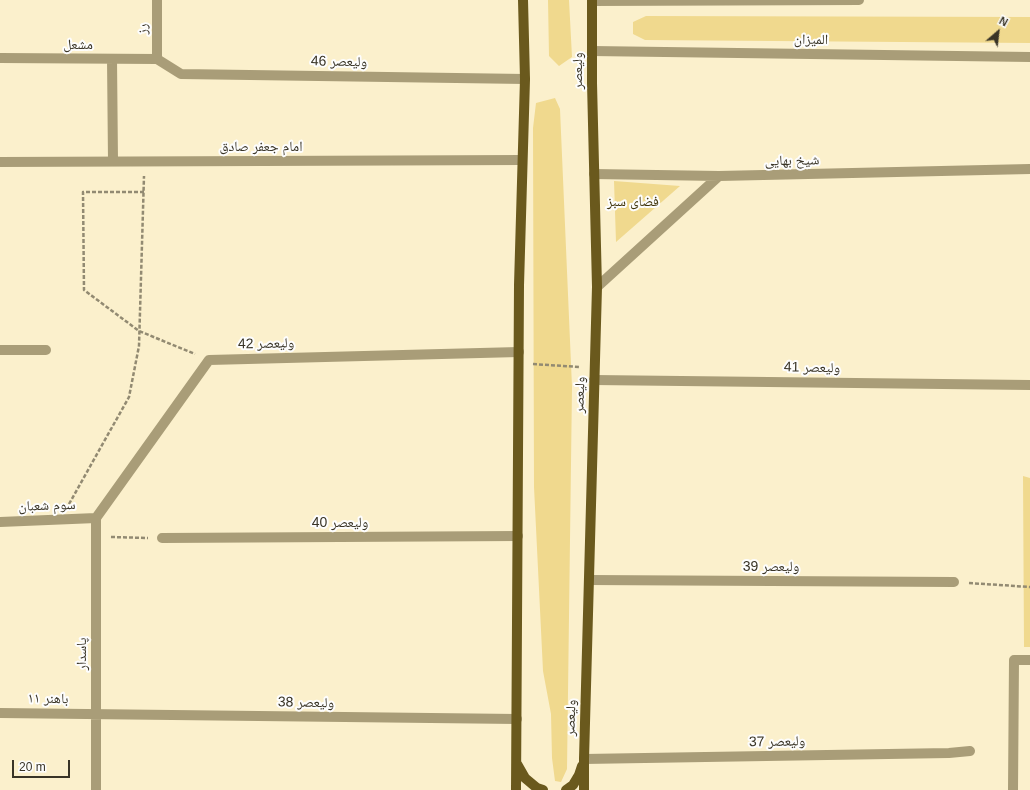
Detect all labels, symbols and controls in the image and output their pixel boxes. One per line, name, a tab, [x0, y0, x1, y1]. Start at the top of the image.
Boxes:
north arrow	[978, 12, 1018, 52]
text: N	[997, 14, 1010, 29]
street label: رز	[135, 23, 151, 35]
street label: المیزان	[794, 31, 828, 49]
street label: مشعل	[63, 37, 93, 53]
street label: ولیعصر 46	[311, 53, 367, 71]
street label: ولیعصر	[570, 53, 586, 89]
street label: امام جعفر صادق	[219, 139, 303, 155]
street label: شیخ بهایی	[765, 152, 819, 170]
park label: فضای سبز	[607, 194, 659, 210]
street label: ولیعصر 42	[238, 335, 294, 353]
street label: ولیعصر 41	[784, 359, 840, 377]
street label: ولیعصر	[571, 376, 589, 414]
street label: سوم شعبان	[18, 497, 76, 515]
street label: ولیعصر 40	[312, 515, 368, 531]
street label: ولیعصر 39	[743, 559, 799, 575]
street label: پاسدار	[74, 638, 90, 670]
street label: باهنر ۱۱	[28, 690, 68, 708]
street label: ولیعصر 38	[278, 694, 334, 712]
street label: ولیعصر	[562, 699, 580, 737]
street label: ولیعصر 37	[749, 733, 805, 751]
scale bar	[14, 752, 72, 778]
text: 20 m	[19, 760, 46, 774]

